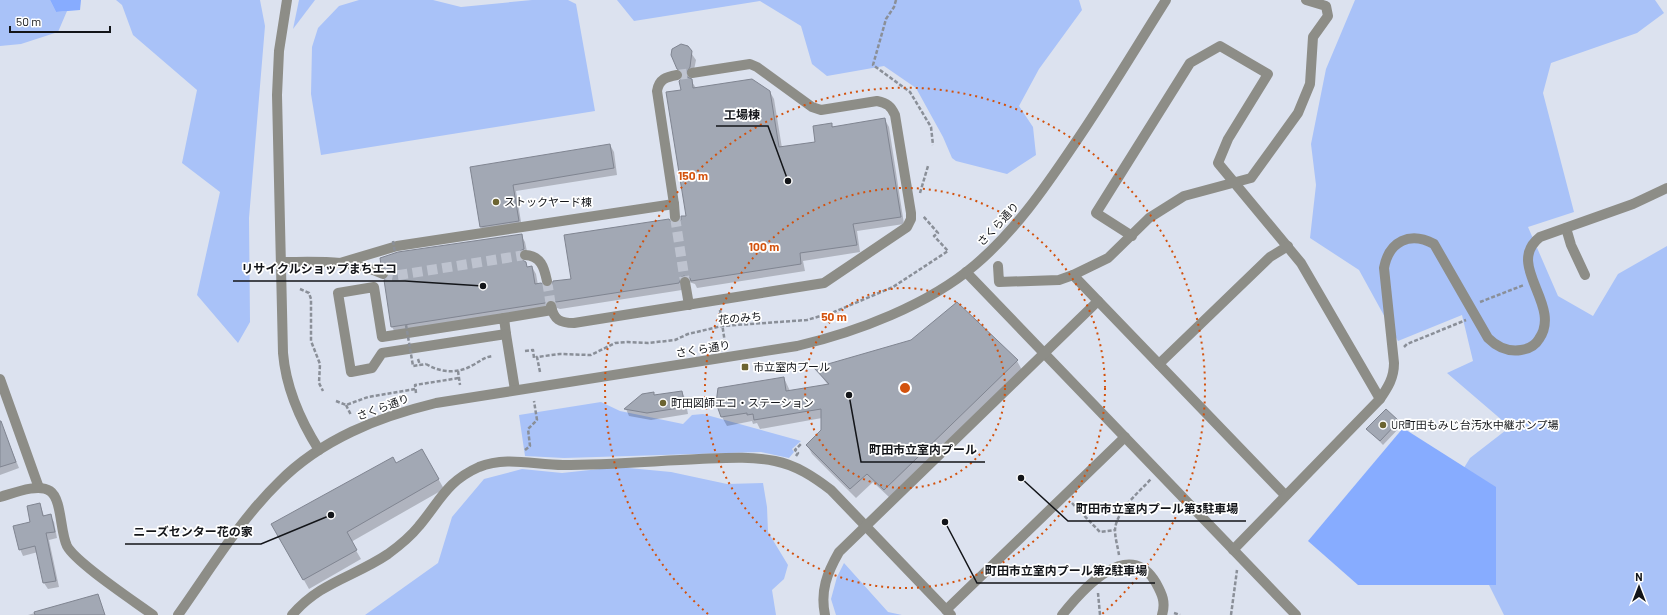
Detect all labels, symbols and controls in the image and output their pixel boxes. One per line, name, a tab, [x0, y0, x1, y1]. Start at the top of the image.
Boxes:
scale bar	[10, 8, 110, 34]
text: 50 m	[16, 14, 41, 28]
callout: 工場棟	[716, 102, 768, 126]
text: 工場棟	[724, 107, 760, 121]
text: 150 m	[678, 168, 708, 182]
place label: ストックヤード棟	[504, 195, 592, 208]
marker: ストックヤード棟	[491, 197, 501, 207]
street label: さくら通り	[974, 199, 1021, 248]
text: 100 m	[749, 239, 779, 253]
callout: リサイクルショップまちエコ	[233, 257, 405, 281]
text: リサイクルショップまちエコ	[241, 261, 397, 275]
street label: 花のみち	[717, 309, 762, 326]
text: 50 m	[821, 309, 847, 323]
street label: さくら通り	[675, 338, 731, 359]
place label: 市立室内プール	[753, 360, 830, 373]
marker: 市立室内プール	[740, 362, 750, 372]
centre of rings	[898, 381, 912, 395]
street label: さくら通り	[355, 391, 411, 422]
place label: 町田図師エコ・ステーション	[671, 396, 814, 409]
marker: 町田図師エコ・ステーション	[658, 398, 668, 408]
place label: UR町田もみじ台汚水中継ポンプ場	[1391, 418, 1559, 431]
marker: UR町田もみじ台汚水中継ポンプ場	[1378, 420, 1388, 430]
callout: 町田市立室内プール	[861, 438, 985, 462]
text: 町田市立室内プール	[869, 442, 977, 456]
callout: 町田市立室内プール第3駐車場	[1068, 497, 1246, 521]
text: 町田市立室内プール第3駐車場	[1076, 501, 1238, 515]
callout: ニーズセンター花の家	[125, 520, 261, 544]
text: ニーズセンター花の家	[133, 524, 253, 538]
callout: 町田市立室内プール第2駐車場	[977, 559, 1155, 583]
text: 町田市立室内プール第2駐車場	[985, 563, 1147, 577]
north arrow	[1619, 567, 1659, 607]
text: N	[1635, 570, 1643, 583]

